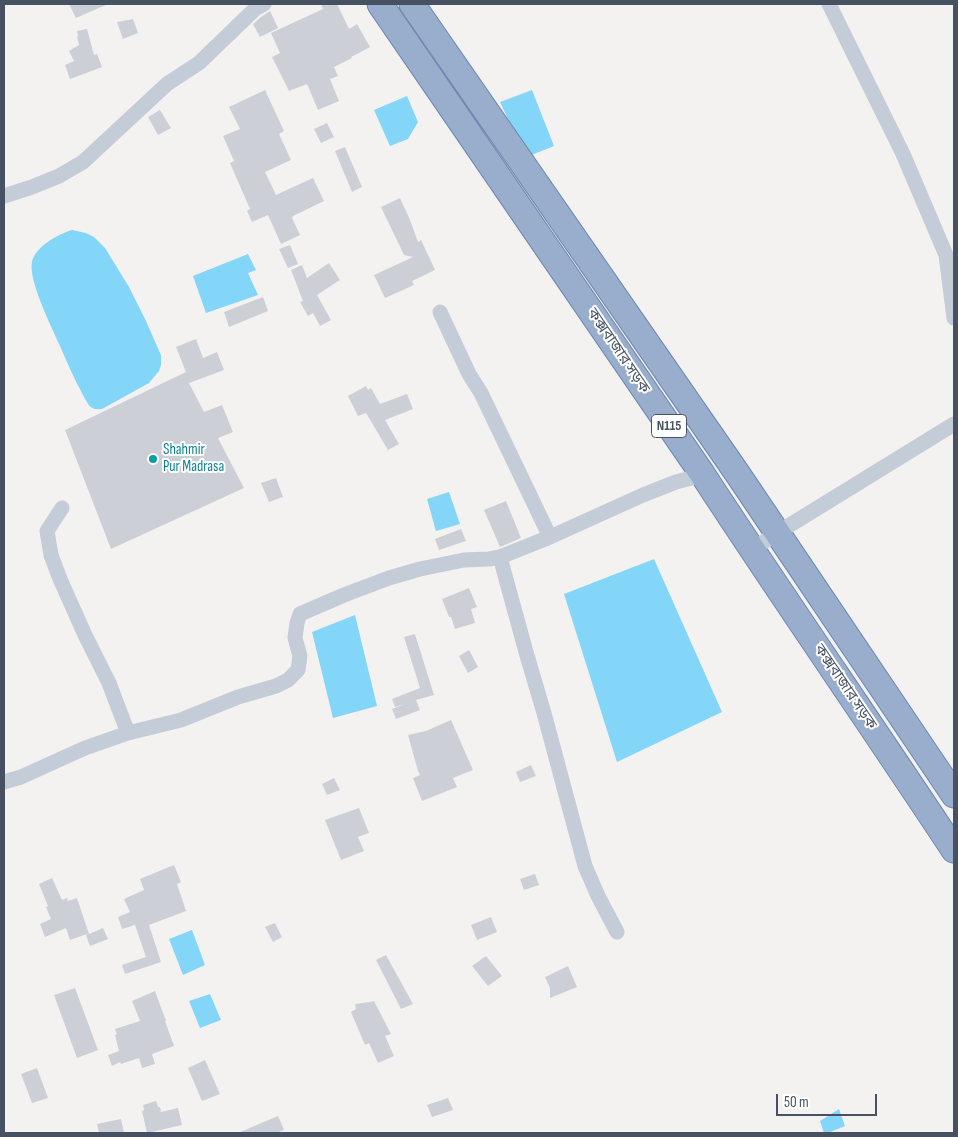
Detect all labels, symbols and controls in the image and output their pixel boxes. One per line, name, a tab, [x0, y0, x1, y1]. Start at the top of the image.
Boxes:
street label: কক্সবাজার সড়ক	[583, 305, 653, 397]
road number: N115	[652, 414, 686, 438]
place label: Shahmir Pur Madrasa	[163, 441, 224, 476]
marker: Shahmir Pur Madrasa	[147, 453, 159, 465]
street label: কক্সবাজার সড়ক	[810, 641, 880, 733]
scale bar	[778, 1084, 879, 1116]
text: 50 m	[784, 1093, 809, 1112]

